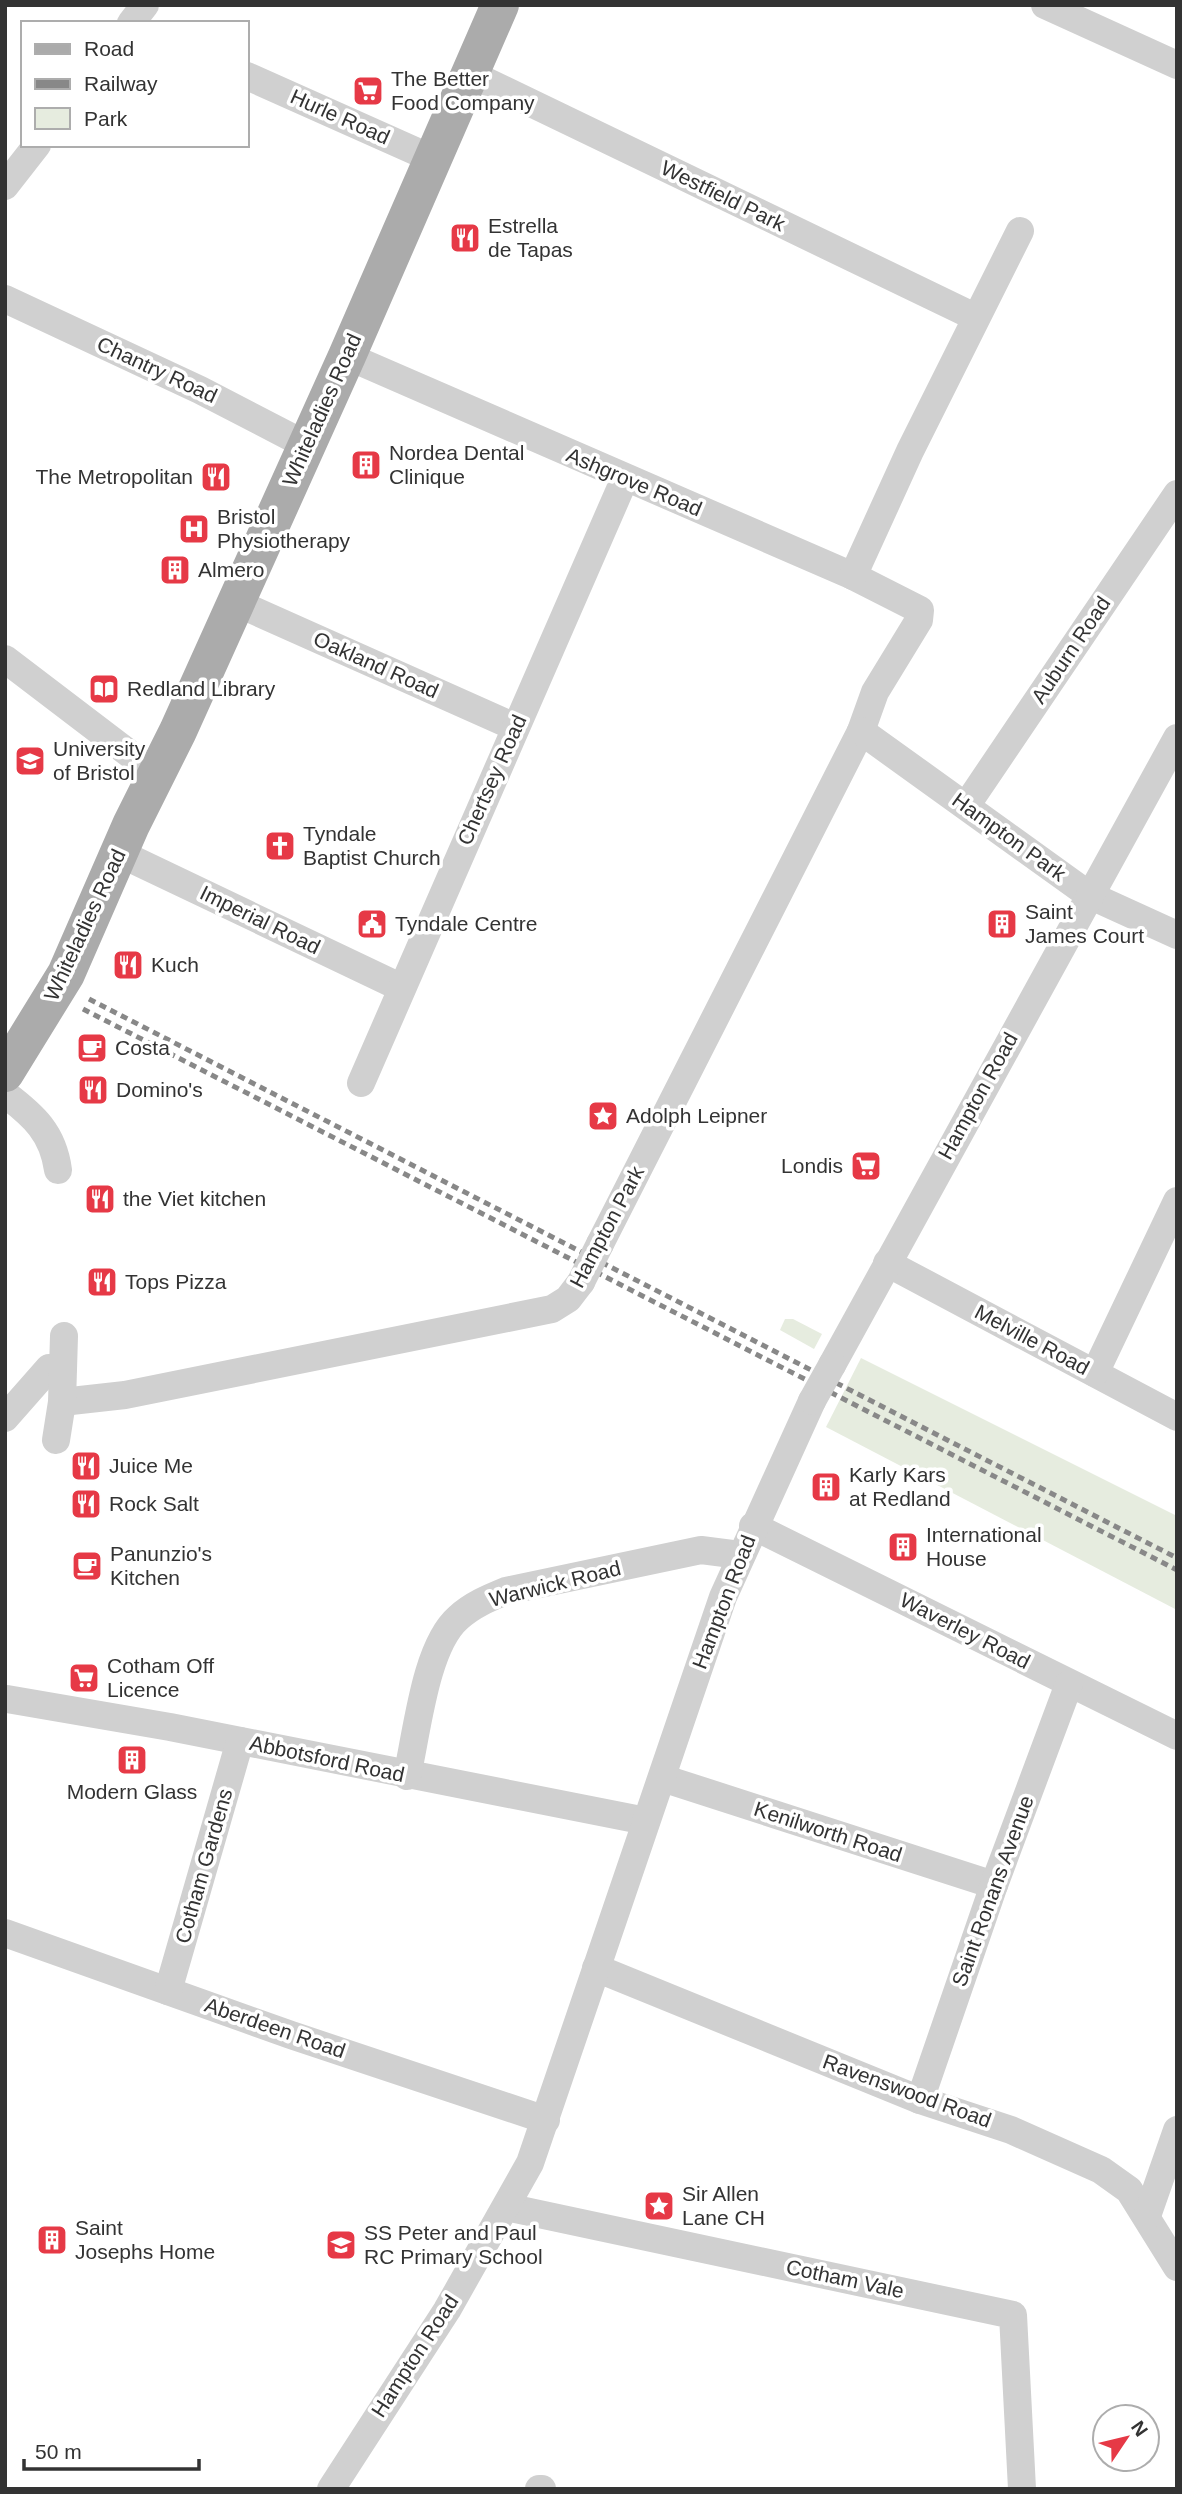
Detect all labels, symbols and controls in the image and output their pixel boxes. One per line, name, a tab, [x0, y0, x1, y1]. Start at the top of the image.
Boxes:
legend	[21, 21, 248, 147]
text: Road	[84, 37, 134, 60]
place label: The Better Food Company	[391, 67, 535, 114]
text: Railway	[84, 72, 158, 95]
supermarket icon: The Better Food Company	[351, 74, 385, 108]
street label: Hurle Road	[287, 84, 393, 149]
text: Park	[84, 107, 128, 130]
street label: Westfield Park	[658, 156, 789, 236]
place label: Estrella de Tapas	[488, 214, 573, 261]
restaurant icon: Estrella de Tapas	[448, 221, 482, 255]
street label: Whiteladies Road	[278, 330, 366, 490]
street label: Chantry Road	[94, 332, 221, 407]
place label: Nordea Dental Clinique	[389, 441, 524, 488]
street label: Ashgrove Road	[563, 443, 705, 520]
building icon: Nordea Dental Clinique	[349, 448, 383, 482]
restaurant icon: The Metropolitan	[199, 460, 233, 494]
place label: The Metropolitan	[35, 465, 193, 488]
place label: Bristol Physiotherapy	[217, 505, 351, 552]
hospital icon: Bristol Physiotherapy	[177, 512, 211, 546]
building icon: Almero	[158, 553, 192, 587]
place label: Almero	[198, 558, 265, 581]
street label: Auburn Road	[1026, 592, 1115, 707]
street label: Oakland Road	[310, 627, 442, 702]
library icon: Redland Library	[87, 672, 121, 706]
place label: Redland Library	[127, 677, 276, 700]
street label: Chertsey Road	[453, 711, 531, 848]
place label: University of Bristol	[53, 737, 146, 784]
school or university icon: University of Bristol	[13, 744, 47, 778]
street label: Hampton Park	[948, 788, 1071, 886]
place label: Tyndale Baptist Church	[303, 822, 441, 869]
church icon: Tyndale Baptist Church	[263, 829, 297, 863]
street label: Whiteladies Road	[39, 845, 130, 1004]
street label: Imperial Road	[196, 881, 324, 959]
place label: Saint James Court	[1025, 900, 1144, 947]
public building icon: Tyndale Centre	[355, 907, 389, 941]
building icon: Saint James Court	[985, 907, 1019, 941]
place label: Tyndale Centre	[395, 912, 537, 935]
restaurant icon: Kuch	[111, 948, 145, 982]
place label: Kuch	[151, 953, 199, 976]
street label: Hampton Road	[933, 1028, 1022, 1163]
cafe icon: Costa	[75, 1031, 109, 1065]
place label: Costa	[115, 1036, 170, 1059]
restaurant icon: Domino's	[76, 1073, 110, 1107]
place label: Domino's	[116, 1078, 203, 1101]
place icon: Adolph Leipner	[586, 1099, 620, 1133]
place label: Adolph Leipner	[626, 1104, 767, 1127]
supermarket icon: Londis	[849, 1149, 883, 1183]
place label: Londis	[781, 1154, 843, 1177]
street label: Hampton Park	[565, 1162, 648, 1291]
restaurant icon: the Viet kitchen	[83, 1182, 117, 1216]
place label: the Viet kitchen	[123, 1187, 266, 1210]
restaurant icon: Tops Pizza	[85, 1265, 119, 1299]
place label: Tops Pizza	[125, 1270, 227, 1293]
street label: Melville Road	[971, 1300, 1093, 1379]
restaurant icon: Juice Me	[69, 1449, 103, 1483]
place label: Juice Me	[109, 1454, 193, 1477]
place label: Karly Kars at Redland	[849, 1463, 951, 1510]
building icon: Karly Kars at Redland	[809, 1470, 843, 1504]
restaurant icon: Rock Salt	[69, 1487, 103, 1521]
place label: Rock Salt	[109, 1492, 199, 1515]
place label: International House	[926, 1523, 1042, 1570]
building icon: International House	[886, 1530, 920, 1564]
street label: Hampton Road	[687, 1532, 760, 1672]
place label: Panunzio's Kitchen	[110, 1542, 212, 1589]
cafe icon: Panunzio's Kitchen	[70, 1549, 104, 1583]
street label: Warwick Road	[487, 1556, 623, 1611]
street label: Waverley Road	[896, 1588, 1034, 1673]
place label: Cotham Off Licence	[107, 1654, 214, 1701]
supermarket icon: Cotham Off Licence	[67, 1661, 101, 1695]
street label: Abbotsford Road	[248, 1731, 407, 1786]
building icon: Modern Glass	[115, 1743, 149, 1777]
place label: Modern Glass	[67, 1780, 197, 1803]
street label: Cotham Gardens	[170, 1786, 237, 1946]
street label: Saint Ronans Avenue	[947, 1792, 1038, 1989]
street label: Kenilworth Road	[751, 1797, 905, 1866]
street label: Aberdeen Road	[202, 1993, 348, 2062]
street label: Ravenswood Road	[820, 2049, 994, 2132]
place label: Sir Allen Lane CH	[682, 2182, 765, 2229]
place icon: Sir Allen Lane CH	[642, 2189, 676, 2223]
place label: Saint Josephs Home	[75, 2216, 215, 2263]
place label: SS Peter and Paul RC Primary School	[364, 2221, 543, 2268]
building icon: Saint Josephs Home	[35, 2223, 69, 2257]
school or university icon: SS Peter and Paul RC Primary School	[324, 2228, 358, 2262]
street label: Cotham Vale	[784, 2255, 906, 2302]
street label: Hampton Road	[366, 2290, 463, 2421]
north arrow	[1091, 2403, 1161, 2473]
text: N	[1127, 2417, 1152, 2440]
scale bar	[24, 2428, 200, 2472]
text: 50 m	[35, 2440, 82, 2463]

